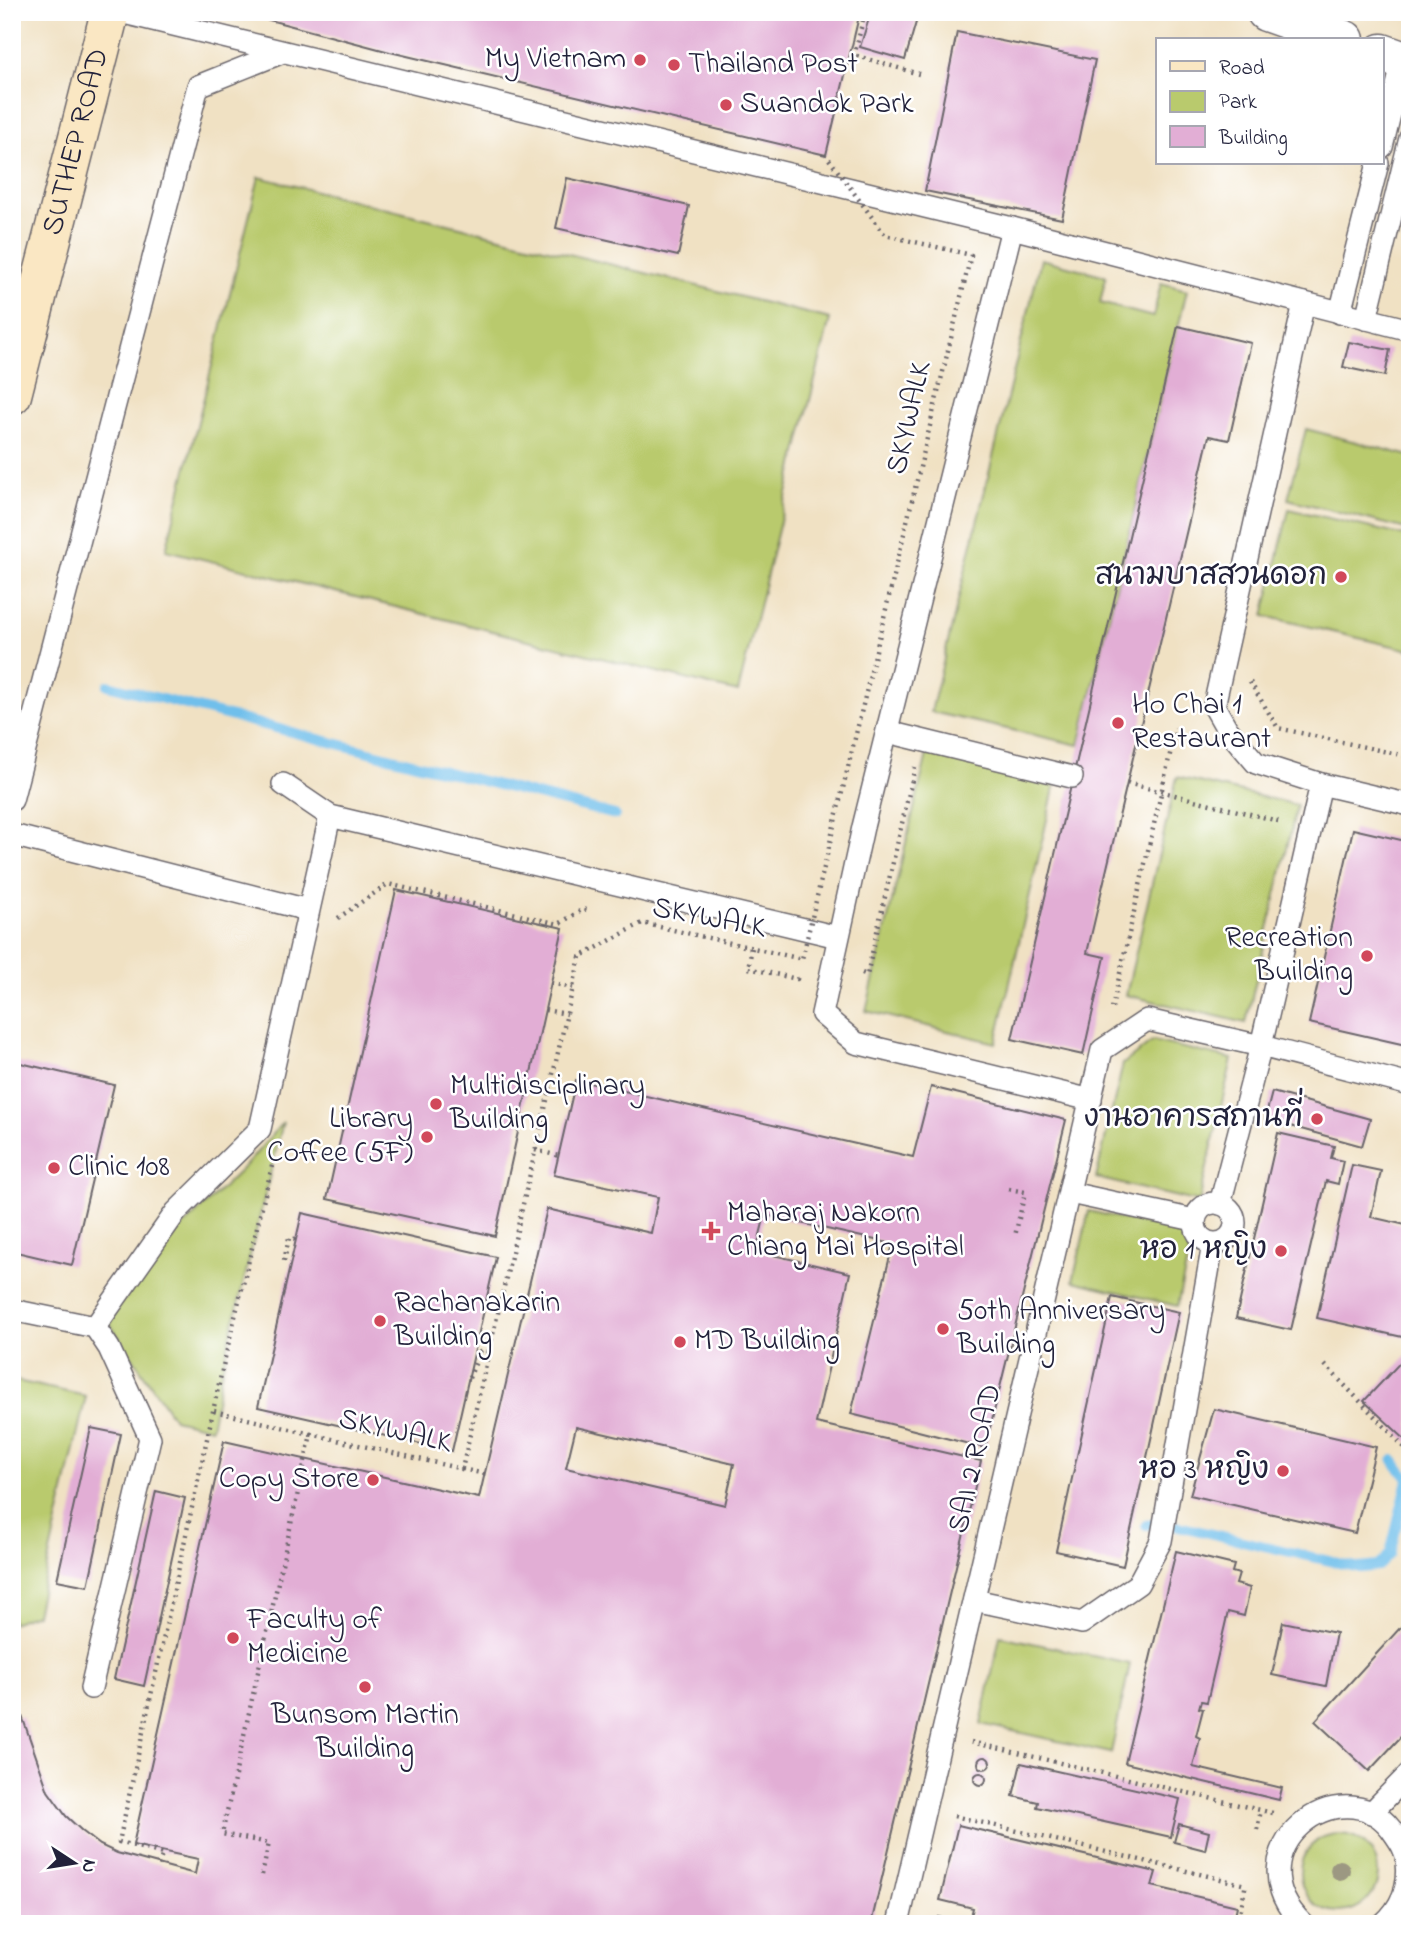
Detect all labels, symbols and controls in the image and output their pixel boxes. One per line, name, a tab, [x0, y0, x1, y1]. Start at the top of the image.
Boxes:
place label: My Vietnam	[485, 38, 626, 82]
legend	[1156, 38, 1384, 164]
place label: Thailand Post	[688, 43, 858, 87]
street label: SUTHEP ROAD	[32, 44, 122, 240]
marker: My Vietnam	[632, 52, 648, 68]
text: Road	[1219, 54, 1265, 84]
marker: Thailand Post	[666, 57, 682, 73]
place label: Suandok Park	[740, 83, 915, 127]
text: Park	[1219, 88, 1258, 118]
marker: Suandok Park	[718, 97, 734, 113]
text: Building	[1218, 124, 1288, 156]
street label: SKYWALK	[876, 357, 944, 479]
place label: สนามบาสสวนดอก	[1095, 555, 1327, 599]
marker: สนามบาสสวนดอก	[1333, 569, 1349, 585]
place label: Ho Chai 1 Restaurant	[1132, 684, 1271, 762]
marker: Ho Chai 1 Restaurant	[1110, 715, 1126, 731]
street label: SKYWALK	[648, 886, 770, 952]
place label: Recreation Building	[1225, 917, 1353, 995]
marker: Recreation Building	[1359, 948, 1375, 964]
place label: Multidisciplinary Building	[449, 1065, 645, 1143]
place label: งานอาคารสถานที่	[1084, 1087, 1303, 1141]
marker: Multidisciplinary Building	[428, 1096, 444, 1112]
place label: Library Coffee (5F)	[267, 1098, 413, 1176]
marker: งานอาคารสถานที่	[1309, 1111, 1325, 1127]
marker: Library Coffee (5F)	[419, 1129, 435, 1145]
place label: Clinic 108	[68, 1146, 170, 1190]
marker: Clinic 108	[46, 1160, 62, 1176]
place label: Maharaj Nakorn Chiang Mai Hospital	[727, 1192, 964, 1270]
marker: Maharaj Nakorn Chiang Mai Hospital	[701, 1221, 721, 1241]
place label: หอ 1 หญิง	[1139, 1229, 1267, 1273]
marker: หอ 1 หญิง	[1273, 1243, 1289, 1259]
place label: Rachanakarin Building	[393, 1282, 560, 1360]
place label: 50th Anniversary Building	[956, 1290, 1165, 1368]
marker: Rachanakarin Building	[372, 1313, 388, 1329]
place label: MD Building	[694, 1320, 840, 1364]
marker: 50th Anniversary Building	[935, 1321, 951, 1337]
marker: MD Building	[672, 1334, 688, 1350]
street label: SAI 2 ROAD	[937, 1380, 1015, 1538]
street label: SKYWALK	[334, 1398, 456, 1466]
place label: หอ 3 หญิง	[1139, 1449, 1269, 1493]
place label: Copy Store	[219, 1458, 360, 1502]
marker: หอ 3 หญิง	[1275, 1463, 1291, 1479]
marker: Copy Store	[365, 1472, 381, 1488]
place label: Faculty of Medicine	[246, 1599, 382, 1677]
marker: Faculty of Medicine	[225, 1630, 241, 1646]
marker: Bunsom Martin Building	[357, 1679, 373, 1695]
place label: Bunsom Martin Building	[270, 1694, 459, 1772]
north arrow	[38, 1828, 108, 1898]
text: N	[74, 1857, 103, 1875]

